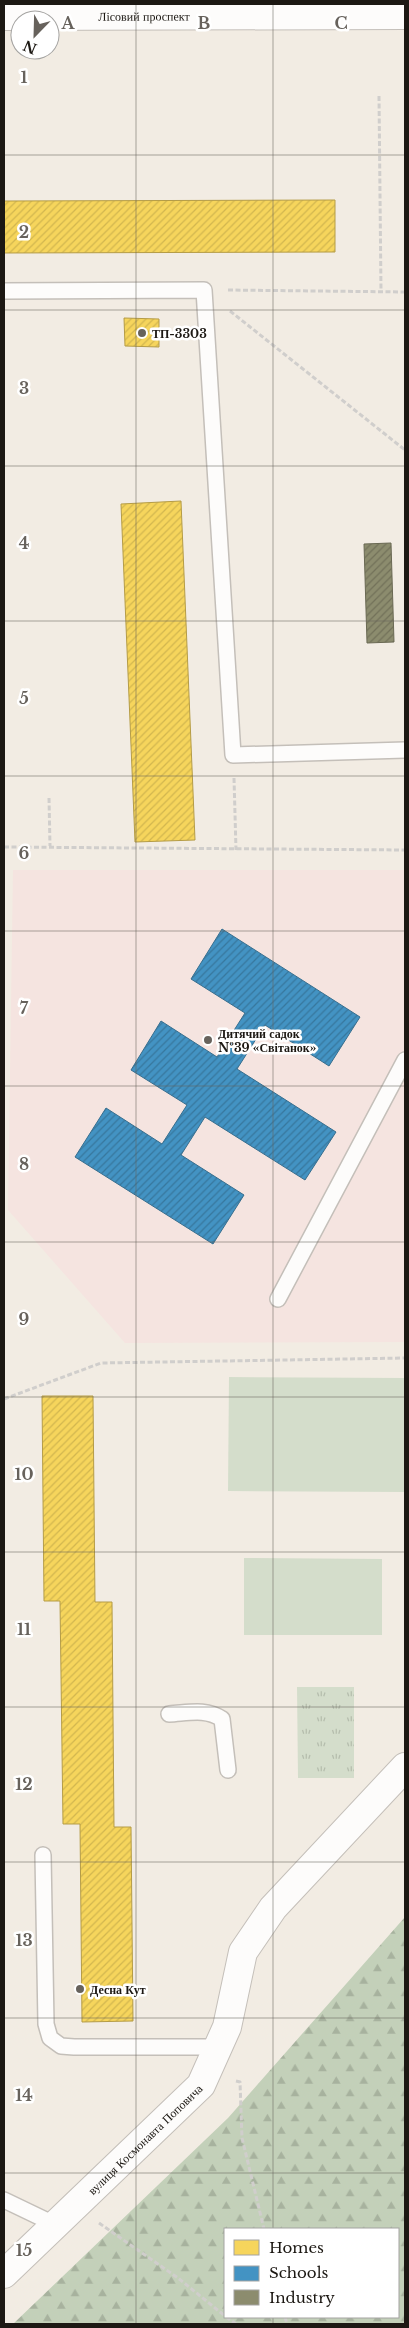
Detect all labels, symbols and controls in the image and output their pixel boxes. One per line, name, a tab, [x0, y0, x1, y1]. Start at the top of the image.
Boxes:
street label: Лісовий проспект	[98, 8, 191, 23]
north arrow	[10, 10, 60, 60]
text: A	[61, 13, 76, 33]
text: B	[198, 13, 211, 33]
text: C	[334, 13, 348, 33]
text: N	[20, 36, 39, 58]
text: 1	[21, 67, 28, 87]
text: 2	[19, 222, 29, 242]
place label: ТП-3303	[152, 326, 207, 341]
marker: ТП-3303	[136, 327, 148, 339]
text: 3	[19, 378, 29, 398]
text: 4	[19, 533, 29, 553]
text: 5	[19, 688, 29, 708]
text: 6	[19, 843, 30, 863]
text: 7	[20, 998, 29, 1018]
place label: Дитячий садок №39 «Світанок»	[218, 1026, 317, 1055]
marker: Дитячий садок №39 «Світанок»	[202, 1034, 214, 1046]
text: 8	[19, 1154, 29, 1174]
text: 9	[19, 1309, 30, 1329]
text: 10	[14, 1464, 34, 1484]
text: 11	[17, 1619, 31, 1639]
text: 12	[15, 1774, 33, 1794]
text: 13	[15, 1930, 33, 1950]
place label: Десна Кут	[90, 1982, 146, 1997]
marker: Десна Кут	[74, 1983, 86, 1995]
street label: вулиця Космонавта Поповича	[84, 2080, 206, 2197]
text: 14	[15, 2085, 33, 2105]
legend	[224, 2228, 399, 2318]
text: Homes	[269, 2238, 324, 2257]
text: 15	[16, 2240, 32, 2260]
text: Schools	[269, 2263, 329, 2282]
text: Industry	[269, 2288, 335, 2307]

